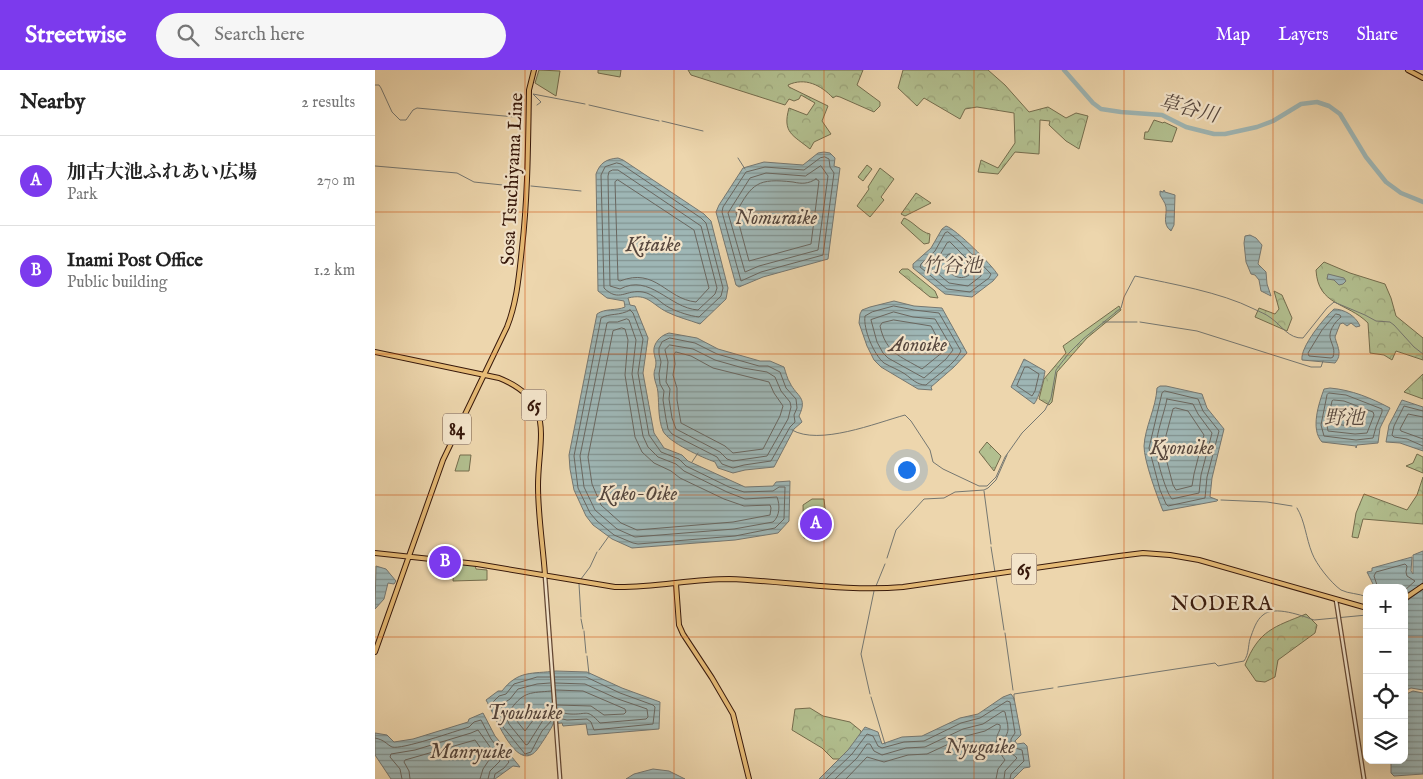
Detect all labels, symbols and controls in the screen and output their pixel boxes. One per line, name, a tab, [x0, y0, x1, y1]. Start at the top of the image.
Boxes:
search box	[156, 13, 506, 58]
text: Streetwise	[25, 20, 126, 51]
icon: search	[174, 21, 202, 49]
text: Search here	[214, 23, 305, 47]
text: Map	[1216, 24, 1250, 47]
text: Layers	[1278, 24, 1329, 47]
text: Share	[1357, 24, 1398, 47]
text: Nearby	[20, 89, 85, 116]
water label: 草谷川	[1157, 90, 1223, 129]
street label: Sosa Tsuchiyama Line	[496, 92, 530, 266]
text: 2 results	[301, 93, 355, 113]
text: 加古大池ふれあい広場	[67, 161, 257, 185]
text: A	[31, 171, 41, 191]
text: 270 m	[316, 171, 355, 191]
text: Park	[67, 185, 97, 205]
water label: Nomuraike	[735, 206, 817, 231]
water label: Kitaike	[625, 233, 681, 258]
text: Inami Post Office	[67, 249, 203, 273]
water label: 竹谷池	[922, 254, 984, 279]
text: B	[31, 261, 41, 281]
text: 1.2 km	[314, 261, 355, 281]
text: Public building	[67, 273, 167, 293]
water label: Aonoike	[887, 333, 947, 358]
road number: 65	[521, 390, 547, 420]
water label: 野池	[1324, 406, 1366, 431]
road number: 84	[443, 414, 471, 444]
water label: Kyonoike	[1149, 436, 1214, 461]
your location	[894, 457, 920, 483]
water label: Kako-Oike	[598, 482, 678, 507]
pin: A	[800, 505, 832, 543]
pin: B	[429, 543, 461, 581]
road number: 65	[1011, 554, 1037, 584]
map controls	[1363, 584, 1408, 764]
button: +	[1363, 584, 1408, 629]
district label: NODERA	[1171, 591, 1273, 618]
button: −	[1363, 629, 1408, 674]
button: locate	[1363, 674, 1408, 719]
water label: Tyouhuike	[488, 701, 563, 726]
button: layers	[1363, 719, 1408, 764]
water label: Nyugaike	[945, 735, 1015, 761]
water label: Manryuike	[430, 740, 513, 765]

